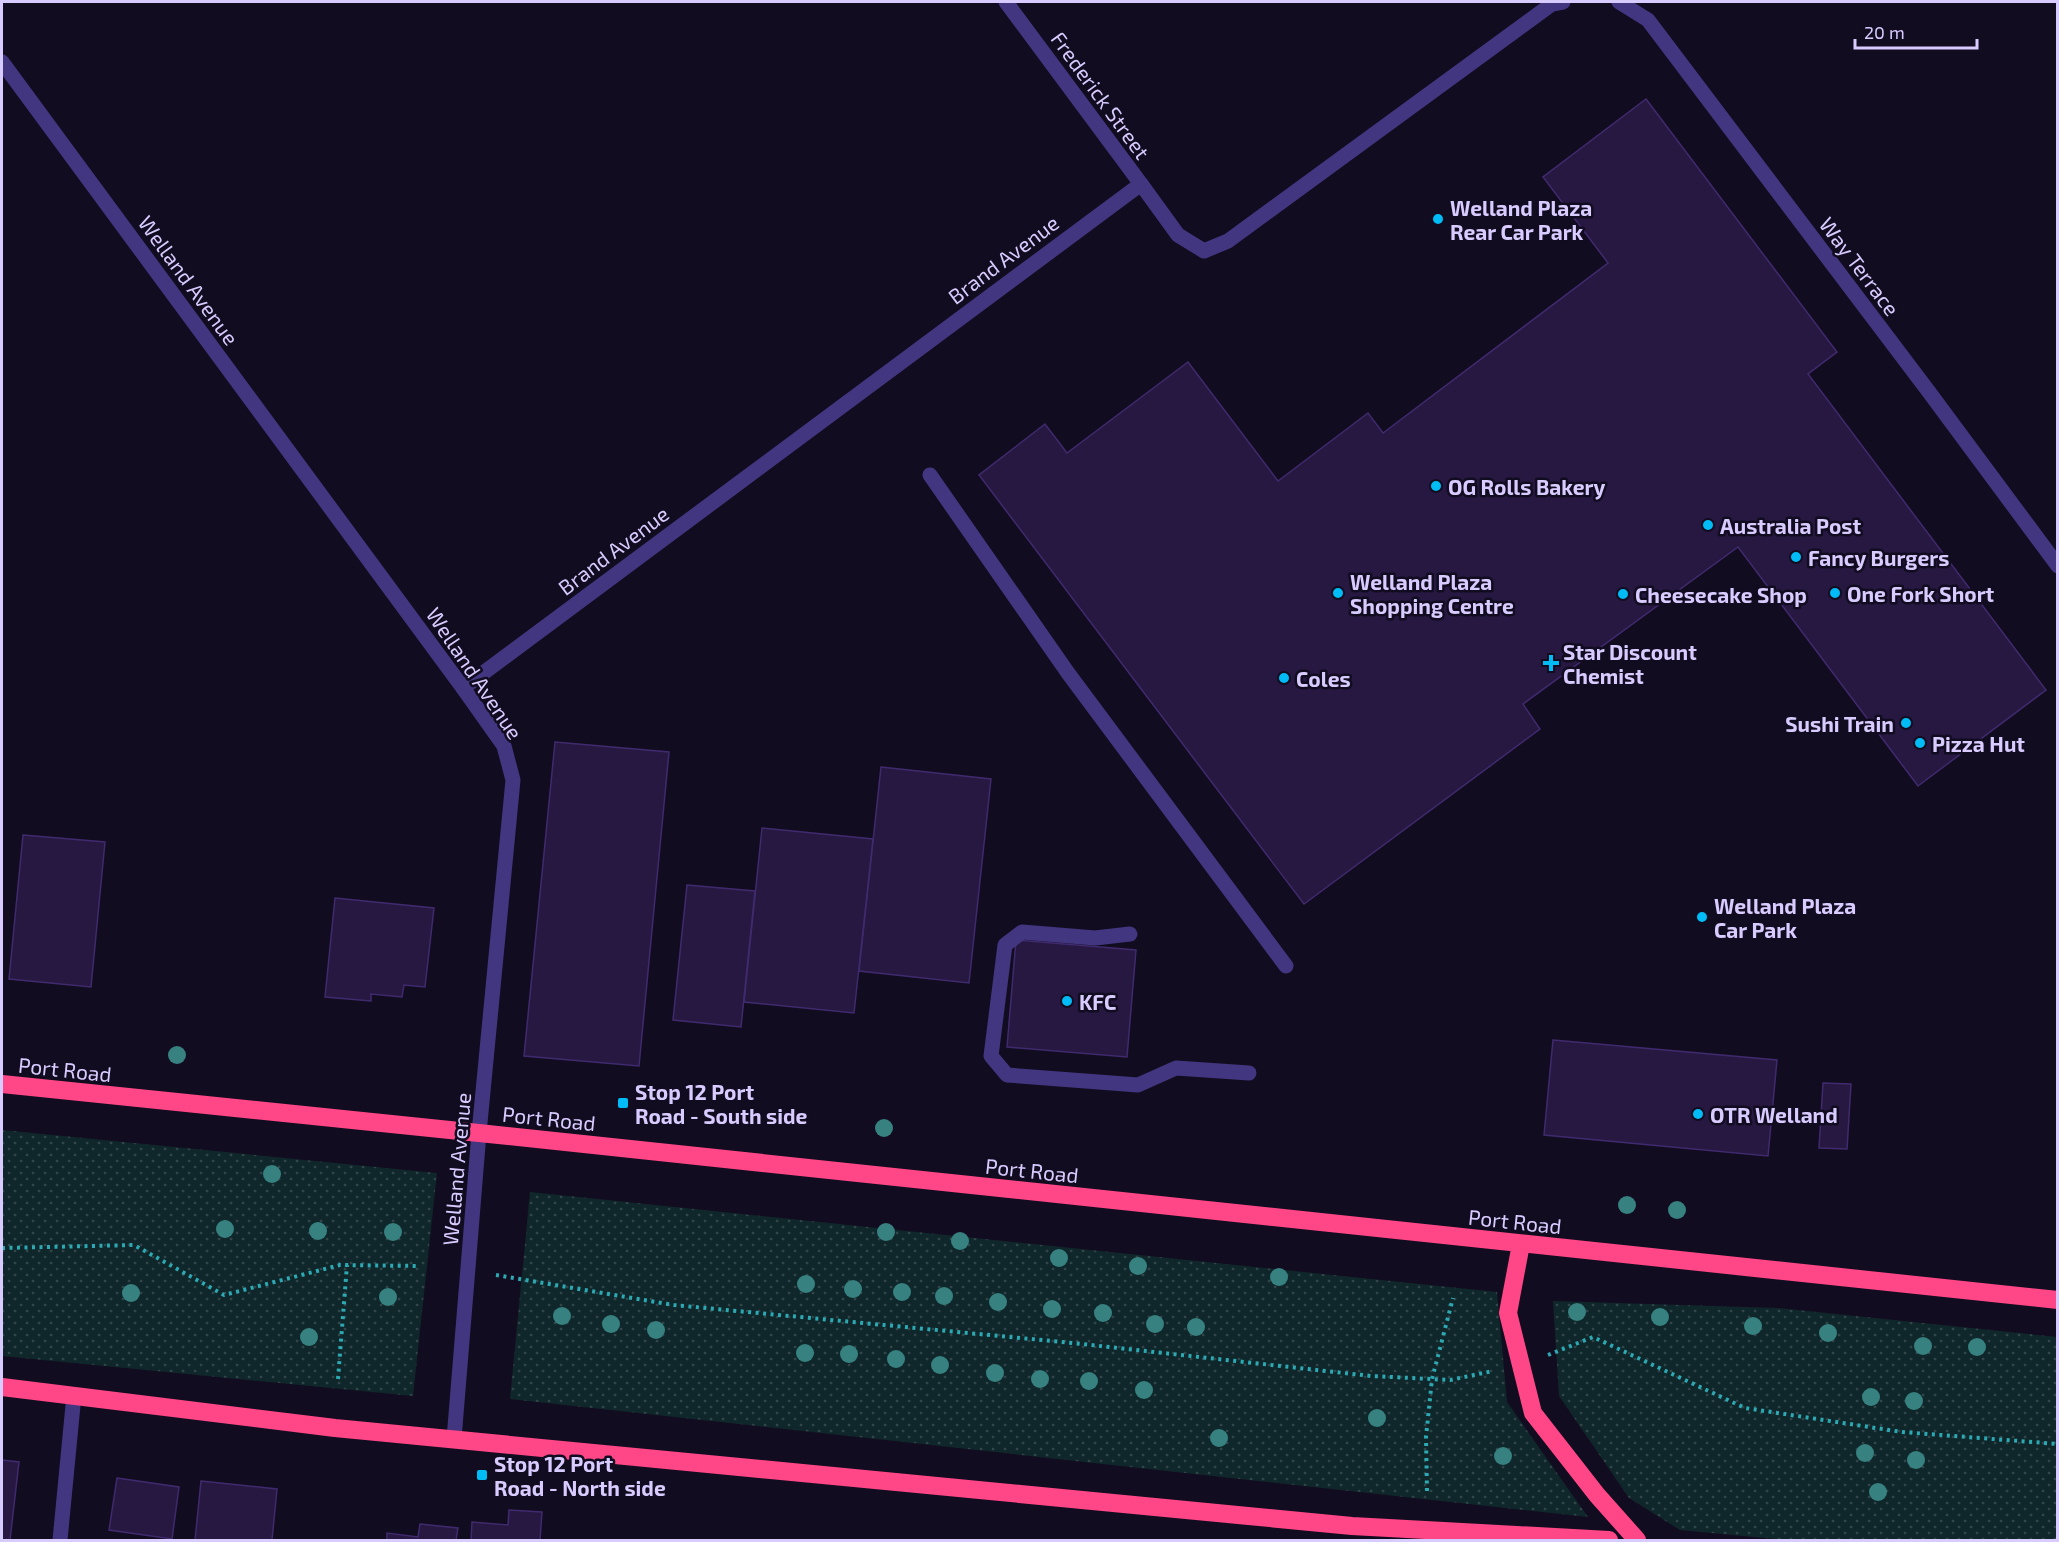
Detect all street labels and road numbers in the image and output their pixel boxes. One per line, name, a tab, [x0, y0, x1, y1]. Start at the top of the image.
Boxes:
street label: Frederick Street	[1046, 27, 1156, 163]
street label: Brand Avenue	[943, 209, 1063, 309]
street label: Welland Avenue	[134, 211, 244, 349]
street label: Way Terrace	[1815, 212, 1905, 320]
street label: Brand Avenue	[553, 500, 673, 600]
street label: Welland Avenue	[422, 602, 528, 744]
street label: Port Road	[17, 1052, 113, 1086]
street label: Welland Avenue	[437, 1091, 475, 1247]
street label: Port Road	[501, 1101, 597, 1135]
street label: Port Road	[984, 1153, 1080, 1187]
street label: Port Road	[1467, 1204, 1563, 1238]

